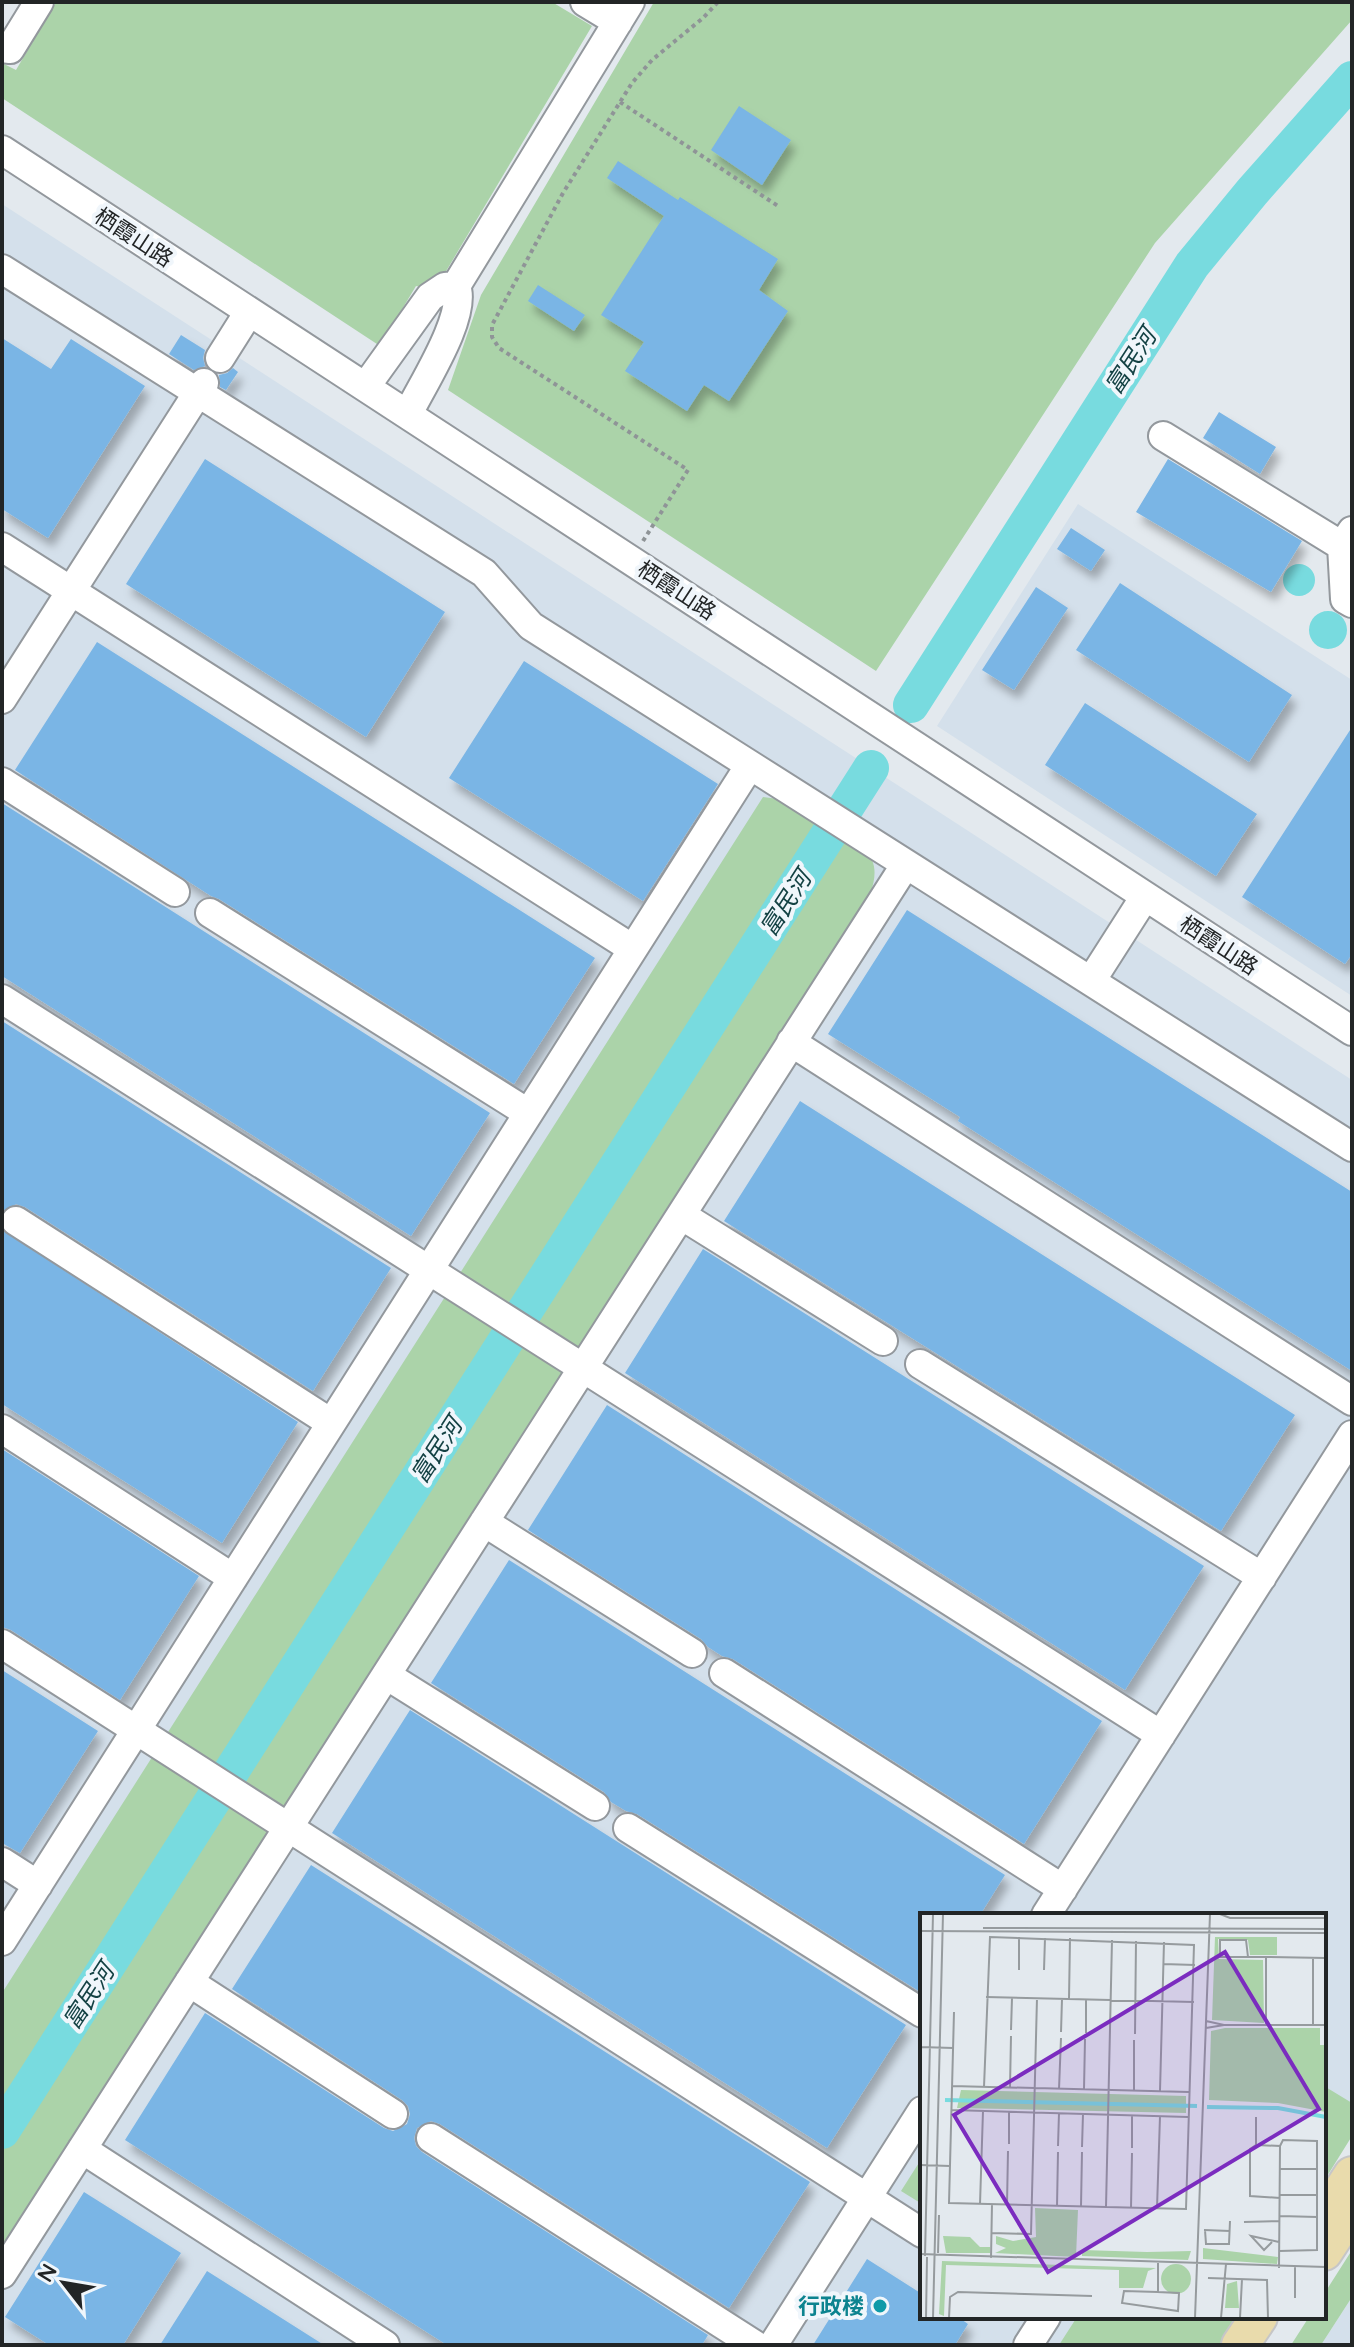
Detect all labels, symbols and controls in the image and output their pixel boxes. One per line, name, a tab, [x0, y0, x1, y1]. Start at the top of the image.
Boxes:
street label: 栖霞山路	[89, 201, 179, 273]
water label: 富民河	[1098, 319, 1164, 399]
street label: 栖霞山路	[632, 554, 722, 626]
water label: 富民河	[753, 861, 819, 941]
street label: 栖霞山路	[1174, 909, 1264, 981]
water label: 富民河	[404, 1408, 470, 1488]
inset map	[920, 1913, 1326, 2319]
water label: 富民河	[56, 1954, 122, 2034]
north arrow	[24, 2243, 104, 2323]
text: N	[31, 2259, 63, 2287]
place label: 行政楼	[798, 2292, 864, 2320]
marker: 行政楼	[871, 2297, 889, 2315]

